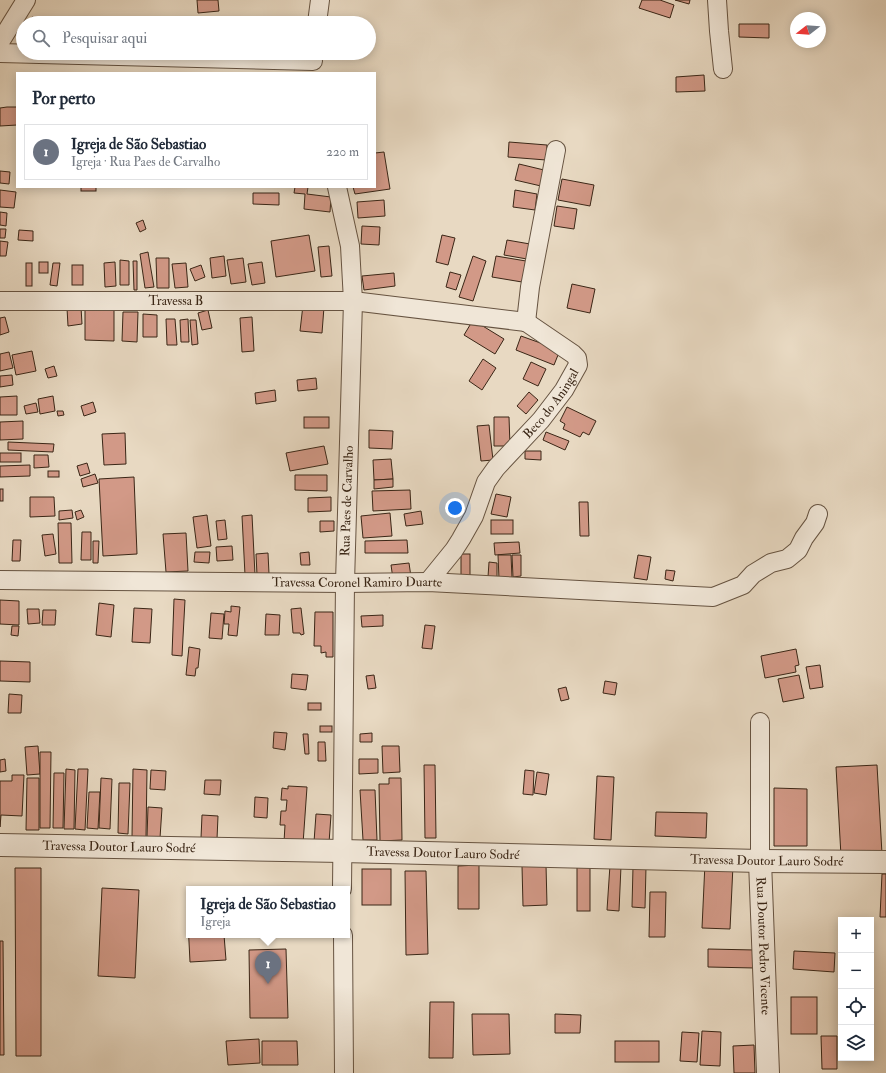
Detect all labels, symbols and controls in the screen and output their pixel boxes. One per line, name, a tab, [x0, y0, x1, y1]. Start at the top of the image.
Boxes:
north arrow	[790, 12, 826, 48]
search box	[16, 16, 376, 60]
icon: search	[30, 27, 52, 49]
text: Pesquisar aqui	[62, 29, 147, 48]
text: Por perto	[32, 88, 95, 109]
text: Igreja de São Sebastiao	[71, 135, 206, 154]
text: 1	[44, 144, 48, 160]
text: 220 m	[326, 144, 359, 160]
text: Igreja · Rua Paes de Carvalho	[71, 154, 220, 170]
street label: Travessa B	[149, 293, 203, 309]
street label: Beco do Aningal	[520, 365, 583, 442]
street label: Rua Paes de Carvalho	[337, 445, 357, 557]
your location	[445, 498, 465, 518]
street label: Travessa Coronel Ramiro Duarte	[272, 574, 443, 591]
street label: Travessa Doutor Lauro Sodré	[42, 838, 196, 856]
street label: Travessa Doutor Lauro Sodré	[366, 844, 520, 863]
street label: Travessa Doutor Lauro Sodré	[690, 851, 844, 870]
street label: Rua Doutor Pedro Vicente	[753, 877, 774, 1016]
popup	[186, 886, 350, 938]
text: Igreja de São Sebastiao	[200, 895, 336, 914]
text: Igreja	[200, 914, 231, 930]
map controls	[838, 917, 874, 1061]
button: +	[838, 917, 874, 953]
pin: 1	[255, 951, 281, 984]
button: −	[838, 953, 874, 989]
button: locate	[838, 989, 874, 1025]
button: layers	[838, 1025, 874, 1061]

